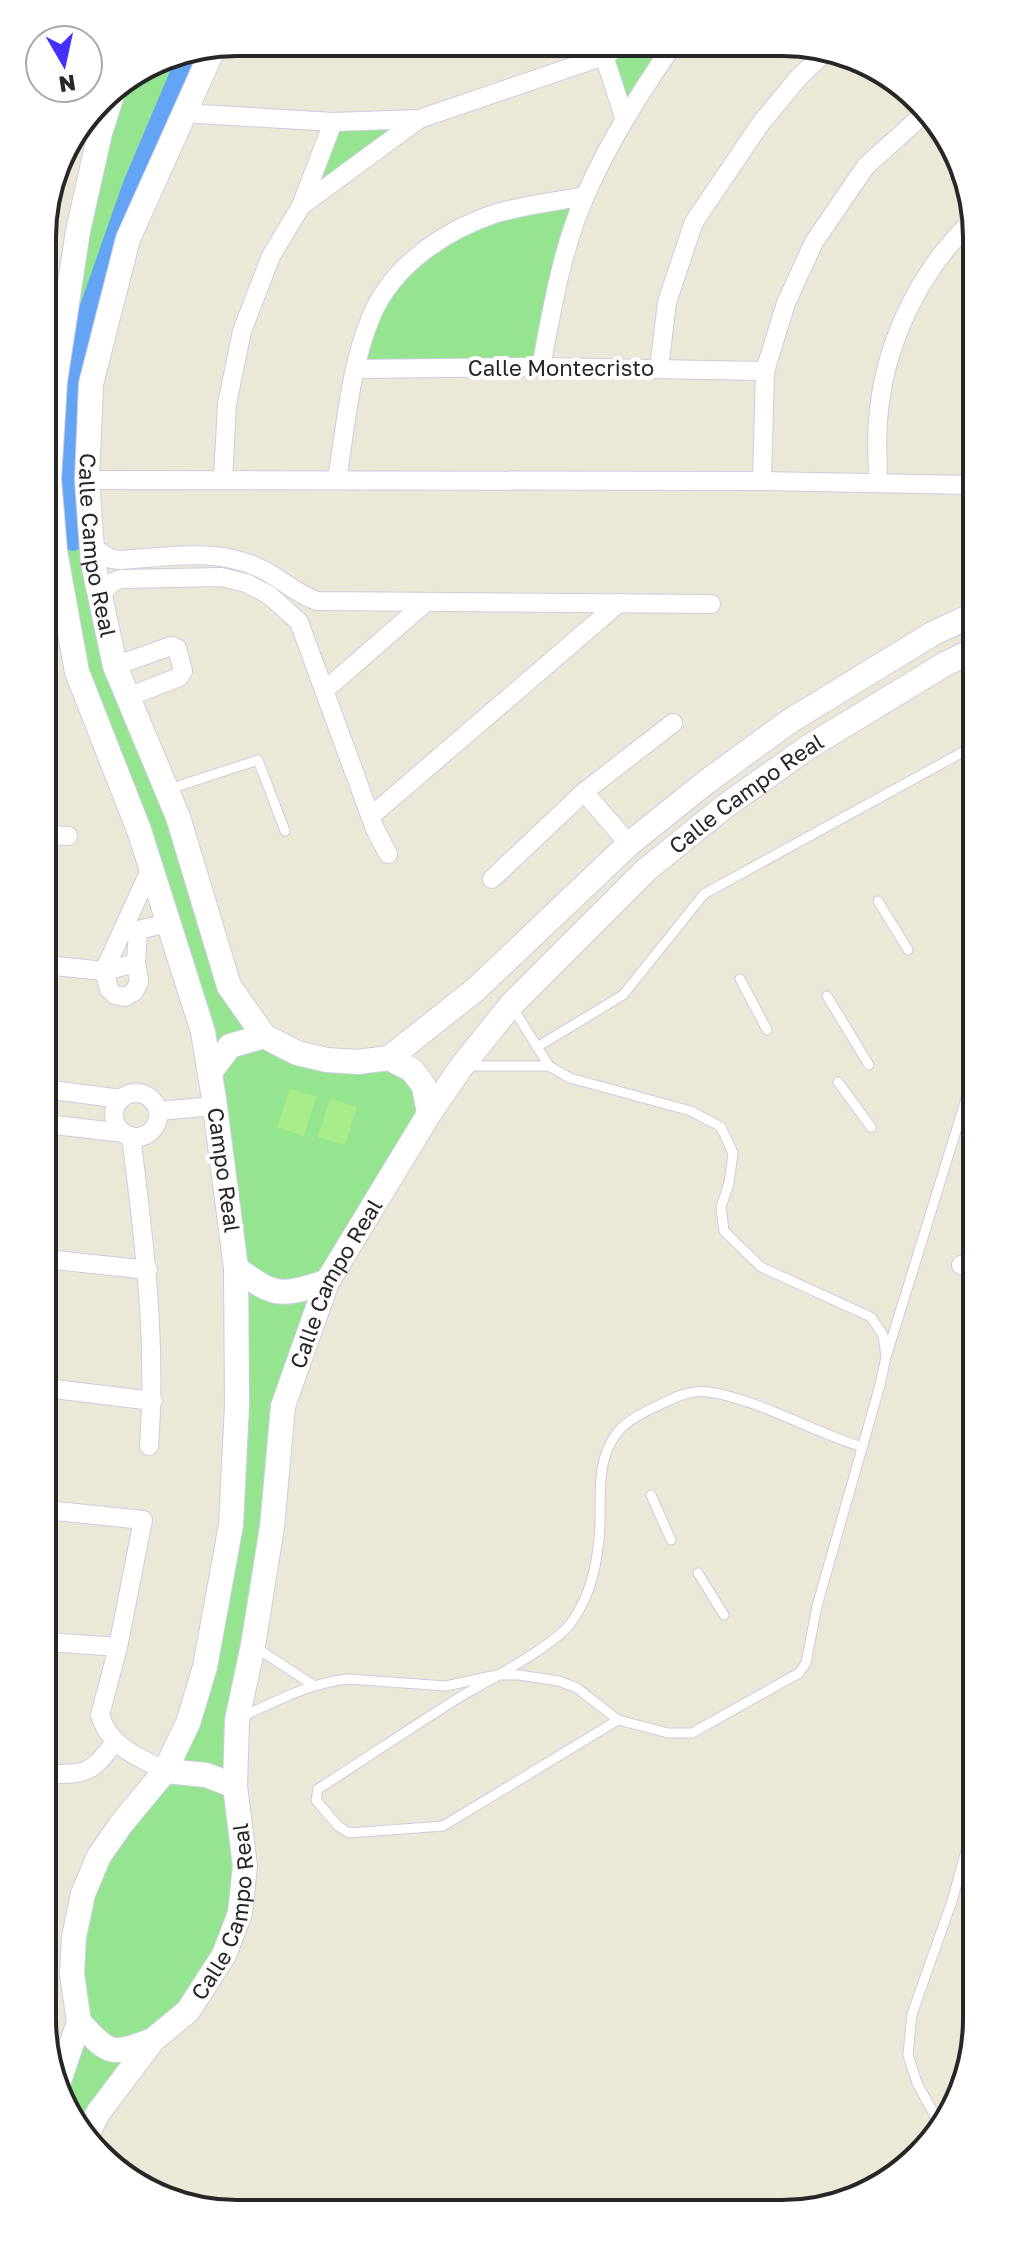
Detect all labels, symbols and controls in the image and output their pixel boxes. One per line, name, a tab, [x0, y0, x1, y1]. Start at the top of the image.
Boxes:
north arrow	[24, 24, 104, 104]
text: N	[57, 70, 78, 99]
street label: Calle Montecristo	[468, 354, 654, 381]
street label: Calle Campo Real	[74, 453, 122, 640]
street label: Calle Campo Real	[663, 727, 828, 859]
street label: Campo Real	[202, 1106, 247, 1234]
street label: Calle Campo Real	[283, 1194, 387, 1372]
street label: Calle Campo Real	[185, 1822, 258, 2005]

